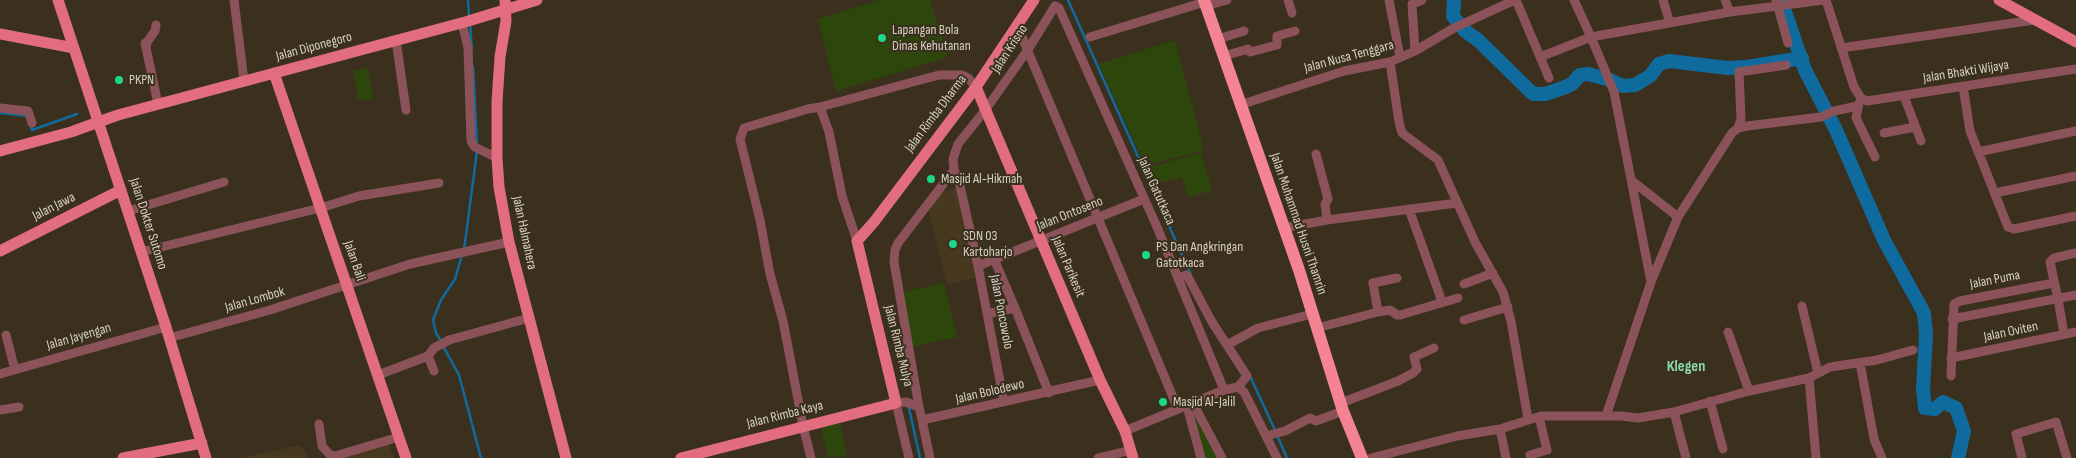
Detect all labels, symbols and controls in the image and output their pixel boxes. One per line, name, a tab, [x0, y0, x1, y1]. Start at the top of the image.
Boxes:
place label: Lapangan Bola Dinas Kehutanan	[892, 22, 971, 54]
street label: Jalan Krisno	[988, 22, 1032, 76]
street label: Jalan Diponegoro	[274, 29, 354, 65]
marker: Lapangan Bola Dinas Kehutanan	[876, 32, 888, 44]
street label: Jalan Nusa Tenggara	[1302, 37, 1396, 77]
street label: Jalan Bhakti Wijaya	[1922, 57, 2010, 87]
place label: PKPN	[129, 72, 154, 88]
street label: Jalan Rimba Dharma	[901, 72, 971, 156]
marker: PKPN	[113, 74, 125, 86]
street label: Jalan Muhammad Husni Thamrin	[1266, 151, 1330, 297]
street label: Jalan Gatutkaca	[1134, 154, 1178, 228]
place label: Masjid Al-Hikmah	[941, 171, 1022, 187]
marker: Masjid Al-Hikmah	[925, 173, 937, 185]
street label: Jalan Dokter Sutomo	[125, 176, 171, 272]
street label: Jalan Jawa	[30, 189, 78, 225]
street label: Jalan Ontoseno	[1034, 193, 1106, 235]
street label: Jalan Halmahera	[508, 195, 540, 271]
place label: SDN 03 Kartoharjo	[963, 228, 1013, 260]
street label: Jalan Parikesit	[1048, 234, 1088, 300]
marker: SDN 03 Kartoharjo	[947, 238, 959, 250]
street label: Jalan Bali	[339, 239, 369, 283]
place label: PS Dan Angkringan Gatotkaca	[1156, 239, 1243, 272]
marker: PS Dan Angkringan Gatotkaca	[1140, 249, 1152, 261]
street label: Jalan Puma	[1969, 267, 2021, 293]
street label: Jalan Poncowolo	[986, 273, 1016, 351]
street label: Jalan Lombok	[223, 283, 287, 317]
street label: Jalan Rimba Mulya	[880, 304, 916, 388]
street label: Jalan Oviten	[1982, 318, 2040, 346]
street label: Jalan Jayengan	[45, 320, 113, 354]
district label: Klegen	[1667, 357, 1705, 377]
street label: Jalan Bolodewo	[954, 376, 1026, 408]
place label: Masjid Al-Jalil	[1173, 394, 1235, 410]
marker: Masjid Al-Jalil	[1157, 396, 1169, 408]
street label: Jalan Rimba Kaya	[745, 397, 825, 433]

